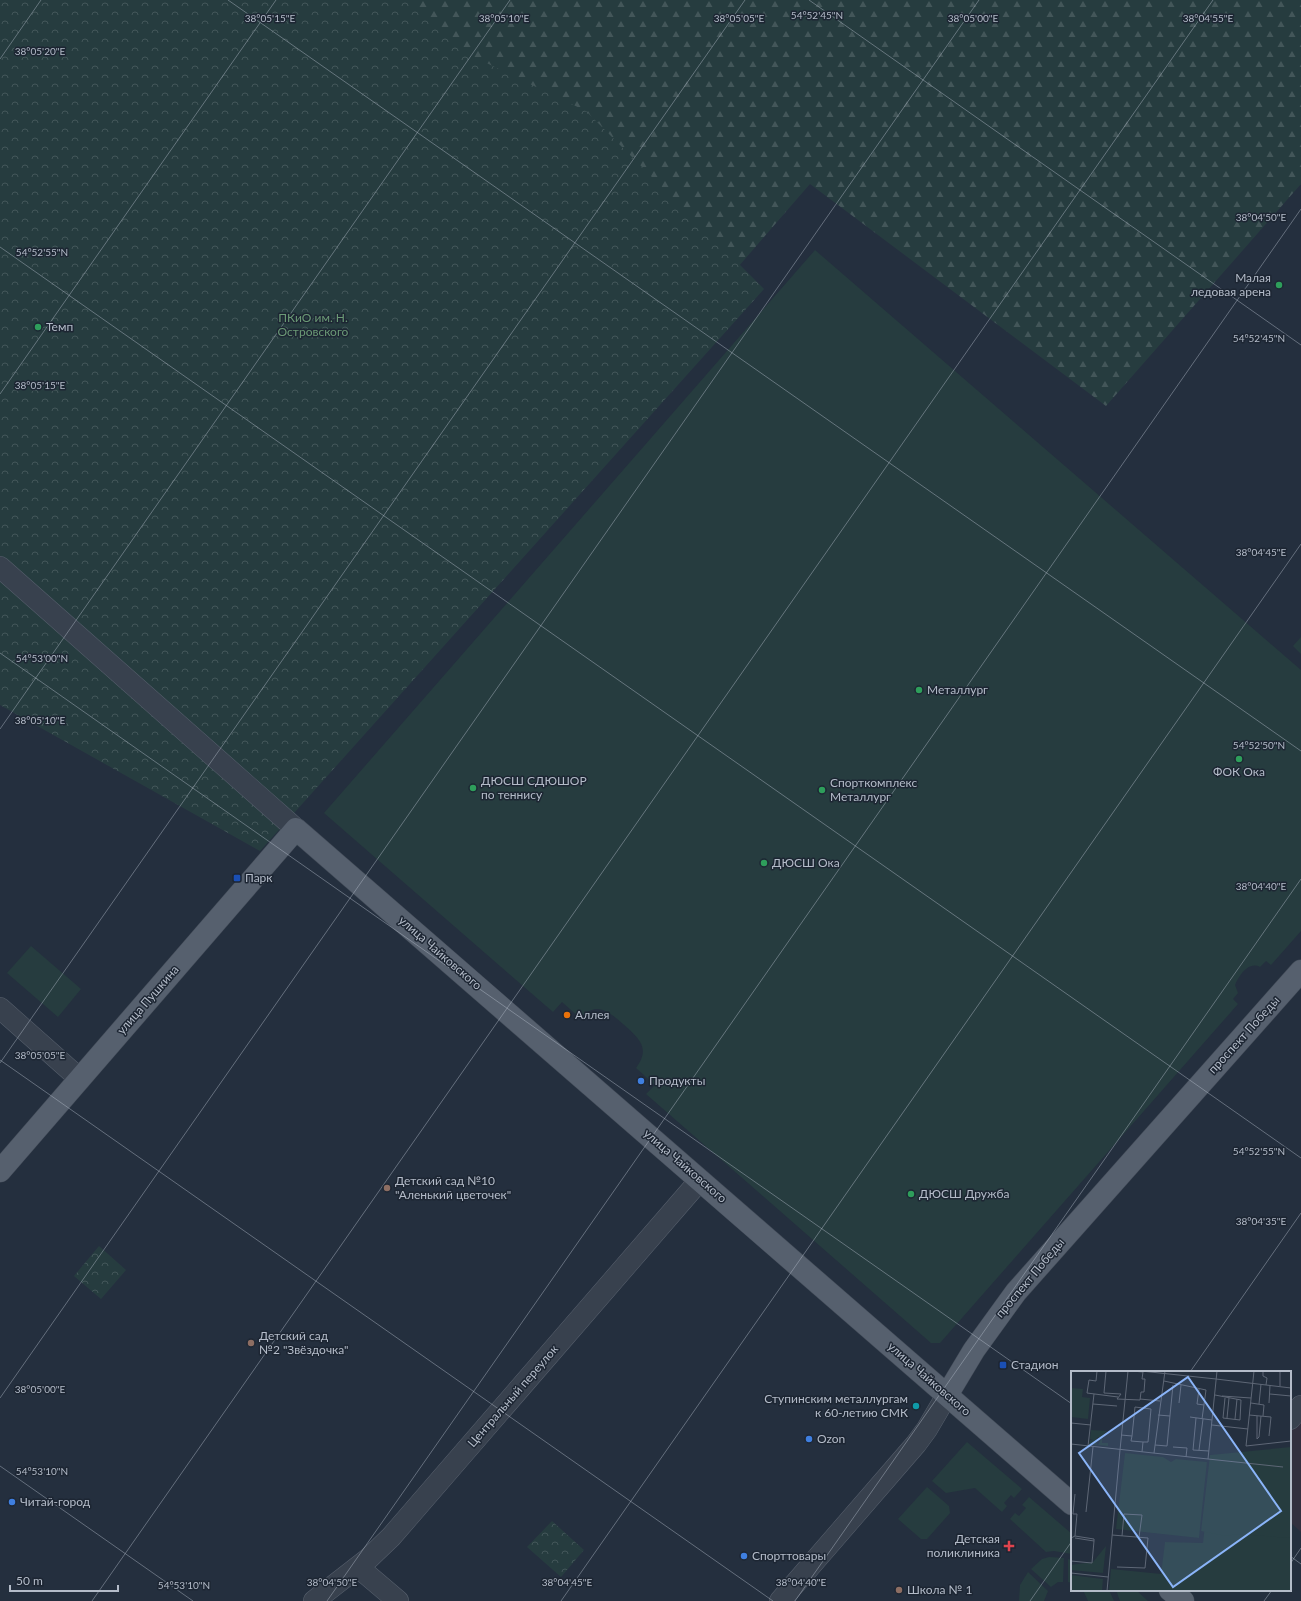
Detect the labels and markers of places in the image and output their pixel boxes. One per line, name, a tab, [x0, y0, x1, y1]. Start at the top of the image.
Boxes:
place label: Малая ледовая арена	[1191, 270, 1271, 299]
marker: Малая ледовая арена	[1274, 280, 1284, 290]
place label: Темп	[46, 319, 73, 334]
marker: Темп	[33, 322, 43, 332]
place label: Металлург	[927, 682, 988, 697]
marker: Металлург	[914, 685, 924, 695]
marker: ФОК Ока	[1234, 754, 1244, 764]
place label: ФОК Ока	[1213, 764, 1265, 779]
place label: ДЮСШ СДЮШОР по теннису	[481, 773, 587, 802]
place label: Спорткомплекс Металлург	[830, 775, 917, 804]
marker: ДЮСШ СДЮШОР по теннису	[468, 783, 478, 793]
marker: Спорткомплекс Металлург	[817, 785, 827, 795]
place label: ДЮСШ Ока	[772, 855, 840, 870]
marker: ДЮСШ Ока	[759, 858, 769, 868]
place label: Парк	[245, 870, 273, 885]
marker: Парк	[232, 873, 242, 883]
place label: Аллея	[575, 1007, 610, 1022]
marker: Аллея	[562, 1010, 572, 1020]
place label: Продукты	[649, 1073, 705, 1088]
marker: Продукты	[636, 1076, 646, 1086]
place label: Детский сад №10 "Аленький цветочек"	[395, 1173, 511, 1202]
marker: Детский сад №10 "Аленький цветочек"	[382, 1183, 392, 1193]
place label: ДЮСШ Дружба	[919, 1186, 1009, 1201]
marker: ДЮСШ Дружба	[906, 1189, 916, 1199]
place label: Детский сад №2 "Звёздочка"	[259, 1328, 349, 1357]
marker: Детский сад №2 "Звёздочка"	[246, 1338, 256, 1348]
place label: Стадион	[1011, 1357, 1059, 1372]
marker: Стадион	[998, 1360, 1008, 1370]
place label: Ступинским металлургам к 60-летию СМК	[764, 1391, 908, 1420]
marker: Ступинским металлургам к 60-летию СМК	[911, 1401, 921, 1411]
place label: Ozon	[817, 1431, 845, 1446]
marker: Ozon	[804, 1434, 814, 1444]
place label: Читай-город	[20, 1494, 91, 1509]
marker: Читай-город	[7, 1497, 17, 1507]
place label: Детская поликлиника	[927, 1531, 1000, 1560]
marker: Детская поликлиника	[1003, 1540, 1015, 1552]
place label: Спорттовары	[752, 1548, 826, 1563]
marker: Спорттовары	[739, 1551, 749, 1561]
place label: Школа № 1	[907, 1582, 972, 1597]
marker: Школа № 1	[894, 1585, 904, 1595]

